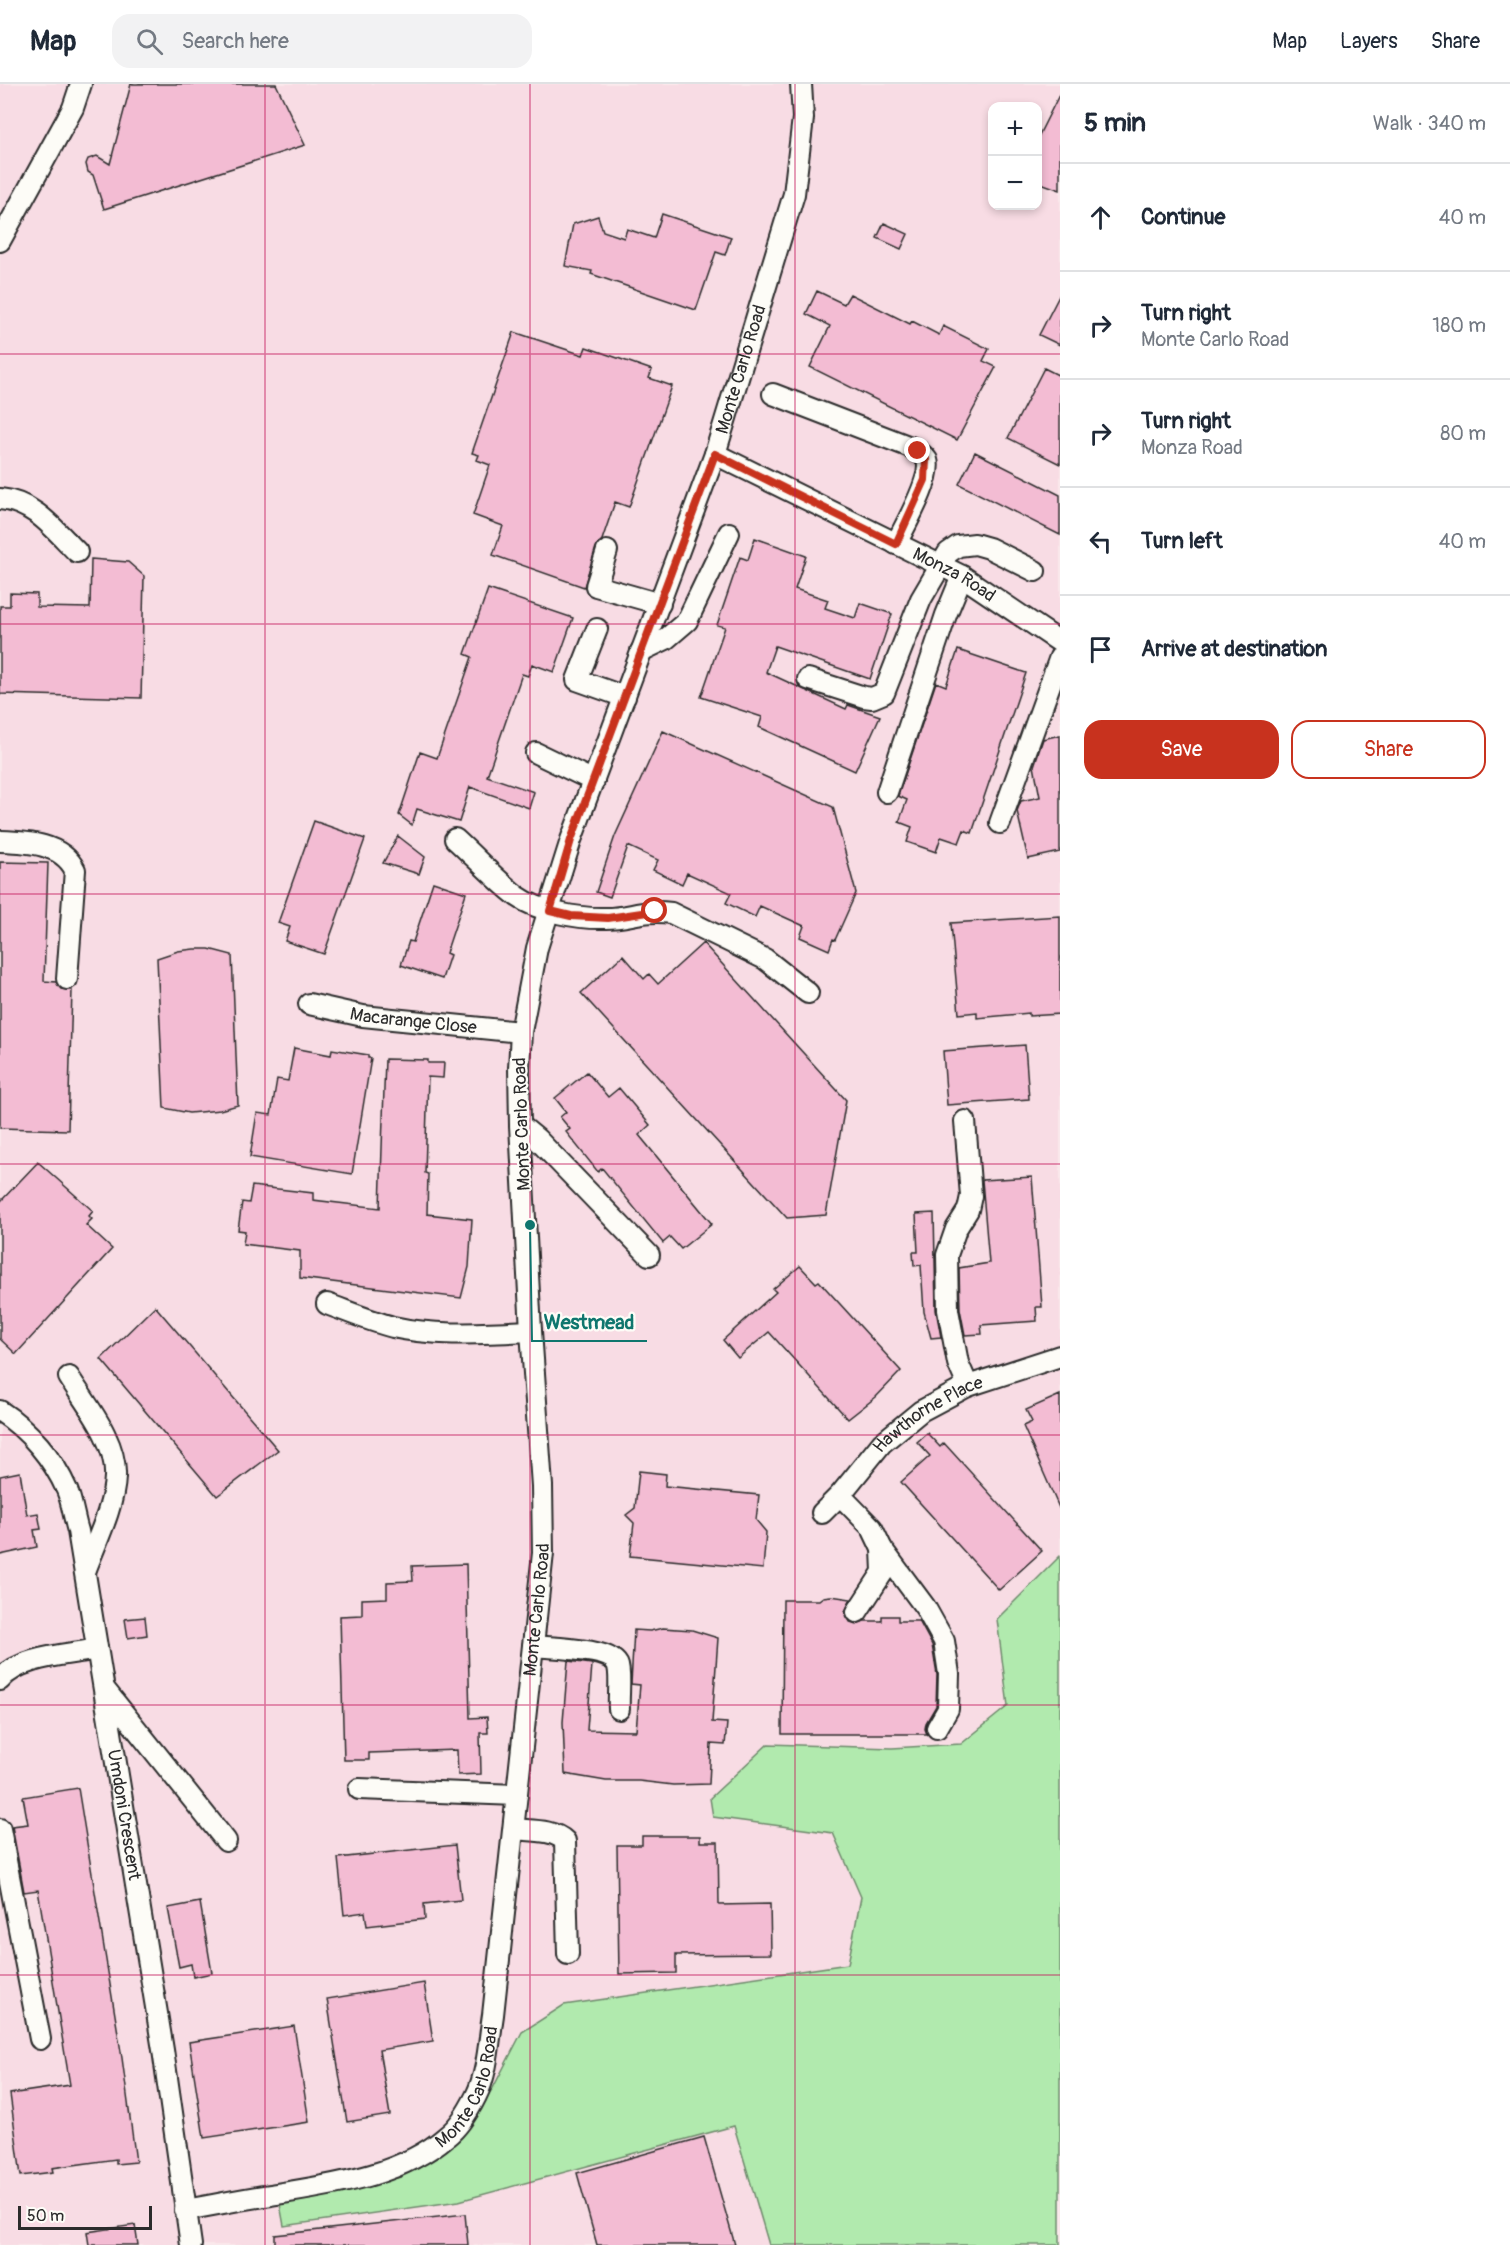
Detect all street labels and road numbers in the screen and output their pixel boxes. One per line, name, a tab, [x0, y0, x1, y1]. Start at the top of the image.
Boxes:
street label: Monte Carlo Road	[710, 302, 771, 437]
street label: Monza Road	[909, 542, 1000, 607]
street label: Macarange Close	[348, 1002, 478, 1039]
street label: Monte Carlo Road	[508, 1057, 536, 1191]
street label: Hawthorne Place	[867, 1370, 986, 1457]
street label: Monte Carlo Road	[518, 1543, 555, 1677]
street label: Umdoni Crescent	[102, 1748, 147, 1883]
street label: Monte Carlo Road	[430, 2025, 503, 2153]

